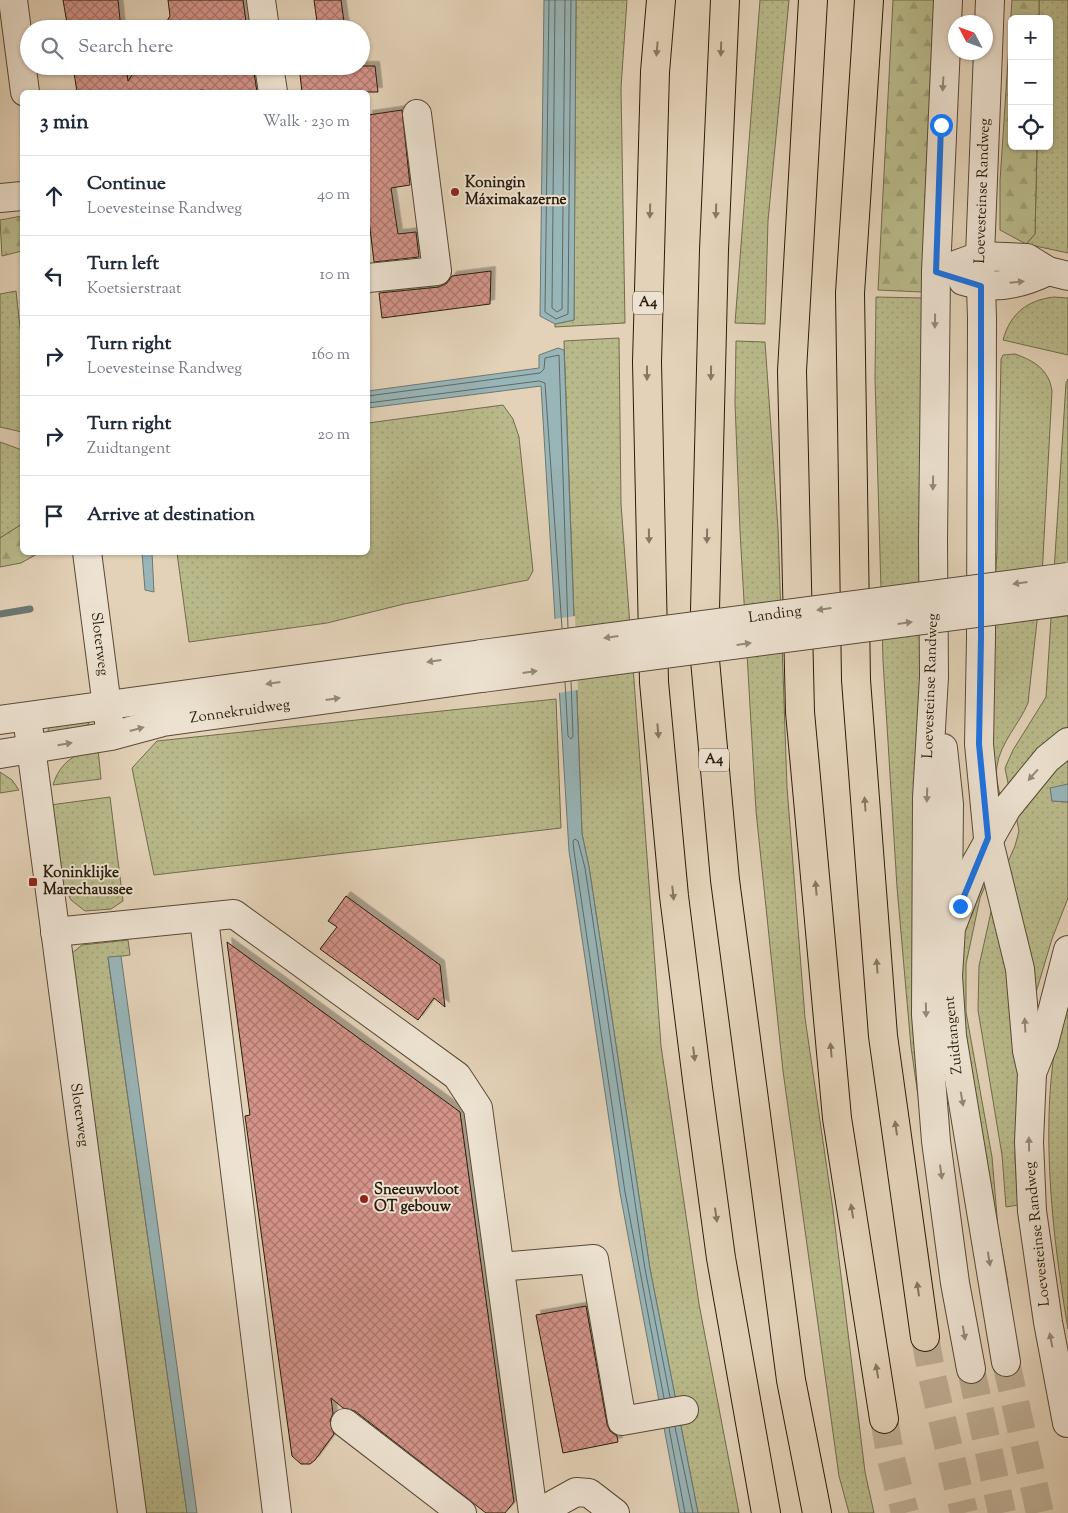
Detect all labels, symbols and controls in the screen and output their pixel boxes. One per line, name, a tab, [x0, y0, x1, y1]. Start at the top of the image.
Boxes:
north arrow	[948, 15, 993, 60]
map controls	[1008, 15, 1053, 150]
button: +	[1008, 15, 1053, 60]
search box	[20, 20, 370, 75]
icon: search	[38, 34, 66, 62]
text: Search here	[78, 34, 173, 61]
one-way arrow	[653, 41, 661, 57]
one-way arrow	[717, 41, 725, 57]
button: −	[1008, 60, 1053, 105]
one-way arrow	[938, 76, 946, 92]
button: locate	[1008, 105, 1053, 150]
text: 3 min	[40, 108, 89, 138]
text: Walk · 230 m	[263, 111, 350, 134]
route start	[930, 114, 953, 137]
street label: Loevesteinse Randweg	[970, 118, 996, 264]
text: Continue	[87, 171, 166, 198]
place label: Koningin Máximakazerne	[465, 173, 567, 211]
icon: ahead	[40, 182, 68, 210]
text: 40 m	[317, 184, 350, 207]
marker: Koningin Máximakazerne	[449, 186, 461, 198]
text: Loevesteinse Randweg	[87, 198, 242, 221]
one-way arrow	[646, 203, 654, 219]
one-way arrow	[711, 203, 719, 219]
text: Turn left	[87, 251, 159, 278]
icon: left	[40, 262, 68, 290]
text: 10 m	[320, 264, 350, 287]
text: Koetsierstraat	[87, 278, 182, 301]
one-way arrow	[1009, 278, 1025, 286]
road number: A4	[633, 292, 663, 314]
one-way arrow	[931, 313, 939, 329]
text: Turn right	[87, 331, 171, 358]
icon: right	[40, 342, 68, 370]
text: 160 m	[312, 344, 350, 367]
text: Loevesteinse Randweg	[87, 358, 242, 381]
one-way arrow	[643, 366, 651, 382]
one-way arrow	[707, 366, 715, 382]
text: Turn right	[87, 411, 171, 438]
icon: right	[40, 422, 68, 450]
text: 20 m	[317, 424, 350, 447]
text: Zuidtangent	[87, 438, 171, 461]
one-way arrow	[929, 475, 937, 491]
icon: arrive	[40, 502, 68, 530]
text: Arrive at destination	[87, 502, 255, 529]
one-way arrow	[645, 528, 653, 544]
one-way arrow	[703, 528, 711, 544]
one-way arrow	[1011, 579, 1027, 587]
street label: Landing	[747, 601, 803, 629]
one-way arrow	[816, 605, 832, 613]
street label: Sloterweg	[85, 611, 113, 677]
street label: Loevesteinse Randweg	[918, 613, 944, 759]
one-way arrow	[897, 619, 913, 627]
one-way arrow	[602, 633, 618, 641]
one-way arrow	[736, 640, 752, 648]
one-way arrow	[425, 657, 441, 665]
one-way arrow	[523, 668, 539, 676]
one-way arrow	[264, 679, 280, 687]
street label: Zonnekruidweg	[189, 695, 291, 729]
one-way arrow	[325, 695, 341, 703]
one-way arrow	[654, 723, 662, 739]
one-way arrow	[130, 725, 145, 733]
one-way arrow	[58, 739, 74, 747]
road number: A4	[699, 748, 729, 772]
one-way arrow	[1027, 769, 1038, 782]
one-way arrow	[923, 788, 931, 804]
one-way arrow	[861, 796, 869, 812]
place label: Koninklijke Marechaussee	[43, 863, 133, 901]
marker: Koninklijke Marechaussee	[27, 876, 39, 888]
one-way arrow	[812, 879, 820, 895]
one-way arrow	[669, 885, 677, 901]
route end	[949, 895, 972, 918]
one-way arrow	[873, 958, 881, 974]
street label: Zuidtangent	[939, 995, 969, 1075]
one-way arrow	[922, 1003, 930, 1019]
one-way arrow	[1020, 1016, 1028, 1032]
one-way arrow	[826, 1041, 834, 1057]
one-way arrow	[690, 1046, 698, 1062]
street label: Sloterweg	[64, 1082, 94, 1148]
one-way arrow	[959, 1091, 967, 1107]
one-way arrow	[891, 1119, 899, 1135]
one-way arrow	[1025, 1136, 1033, 1152]
street label: Loevesteinse Randweg	[1020, 1161, 1056, 1307]
one-way arrow	[937, 1165, 945, 1181]
place label: Sneeuwvloot OT gebouw	[374, 1180, 460, 1218]
marker: Sneeuwvloot OT gebouw	[358, 1193, 370, 1205]
one-way arrow	[847, 1202, 855, 1218]
one-way arrow	[712, 1207, 720, 1223]
one-way arrow	[986, 1251, 994, 1267]
one-way arrow	[914, 1280, 922, 1296]
one-way arrow	[961, 1325, 969, 1341]
one-way arrow	[1047, 1332, 1055, 1348]
one-way arrow	[872, 1363, 880, 1379]

